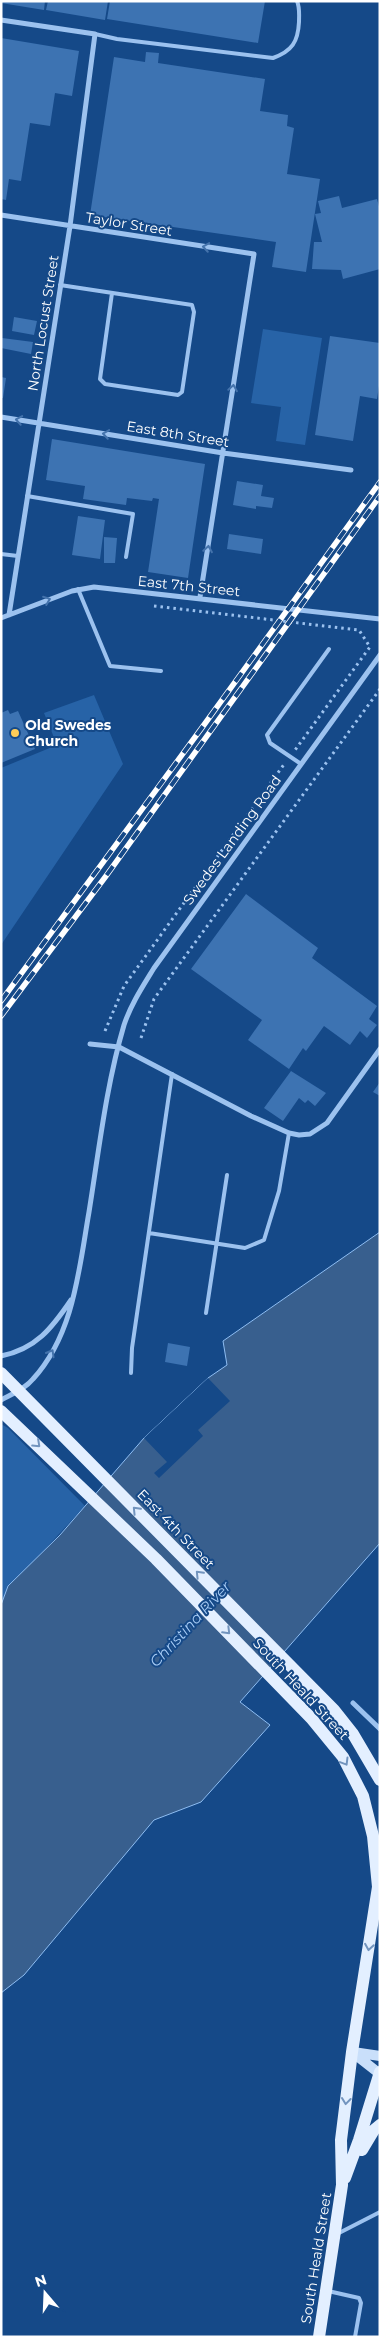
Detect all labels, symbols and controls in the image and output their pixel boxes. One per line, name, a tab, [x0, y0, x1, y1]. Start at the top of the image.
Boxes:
street label: Taylor Street	[84, 208, 174, 240]
one-way arrow	[202, 242, 210, 253]
street label: North Locust Street	[23, 253, 63, 392]
one-way arrow	[227, 384, 238, 392]
one-way arrow	[15, 416, 24, 426]
street label: East 8th Street	[125, 417, 231, 451]
one-way arrow	[101, 430, 110, 440]
one-way arrow	[202, 545, 212, 553]
street label: East 7th Street	[137, 572, 241, 600]
one-way arrow	[42, 596, 51, 607]
place label: Old Swedes Church	[25, 716, 112, 750]
marker: Old Swedes Church	[9, 727, 21, 739]
street label: Swedes Landing Road	[179, 772, 285, 908]
one-way arrow	[45, 1350, 55, 1359]
one-way arrow	[31, 1438, 40, 1447]
street label: East 4th Street	[133, 1485, 219, 1573]
one-way arrow	[133, 1506, 142, 1515]
one-way arrow	[196, 1571, 205, 1580]
water label: Christina River	[145, 1576, 235, 1671]
one-way arrow	[221, 1626, 230, 1635]
street label: South Heald Street	[249, 1634, 353, 1744]
one-way arrow	[339, 1756, 349, 1765]
one-way arrow	[364, 1943, 374, 1951]
one-way arrow	[341, 2097, 352, 2105]
street label: South Heald Street	[297, 2191, 335, 2325]
north arrow	[20, 2268, 70, 2318]
text: N	[32, 2270, 49, 2291]

